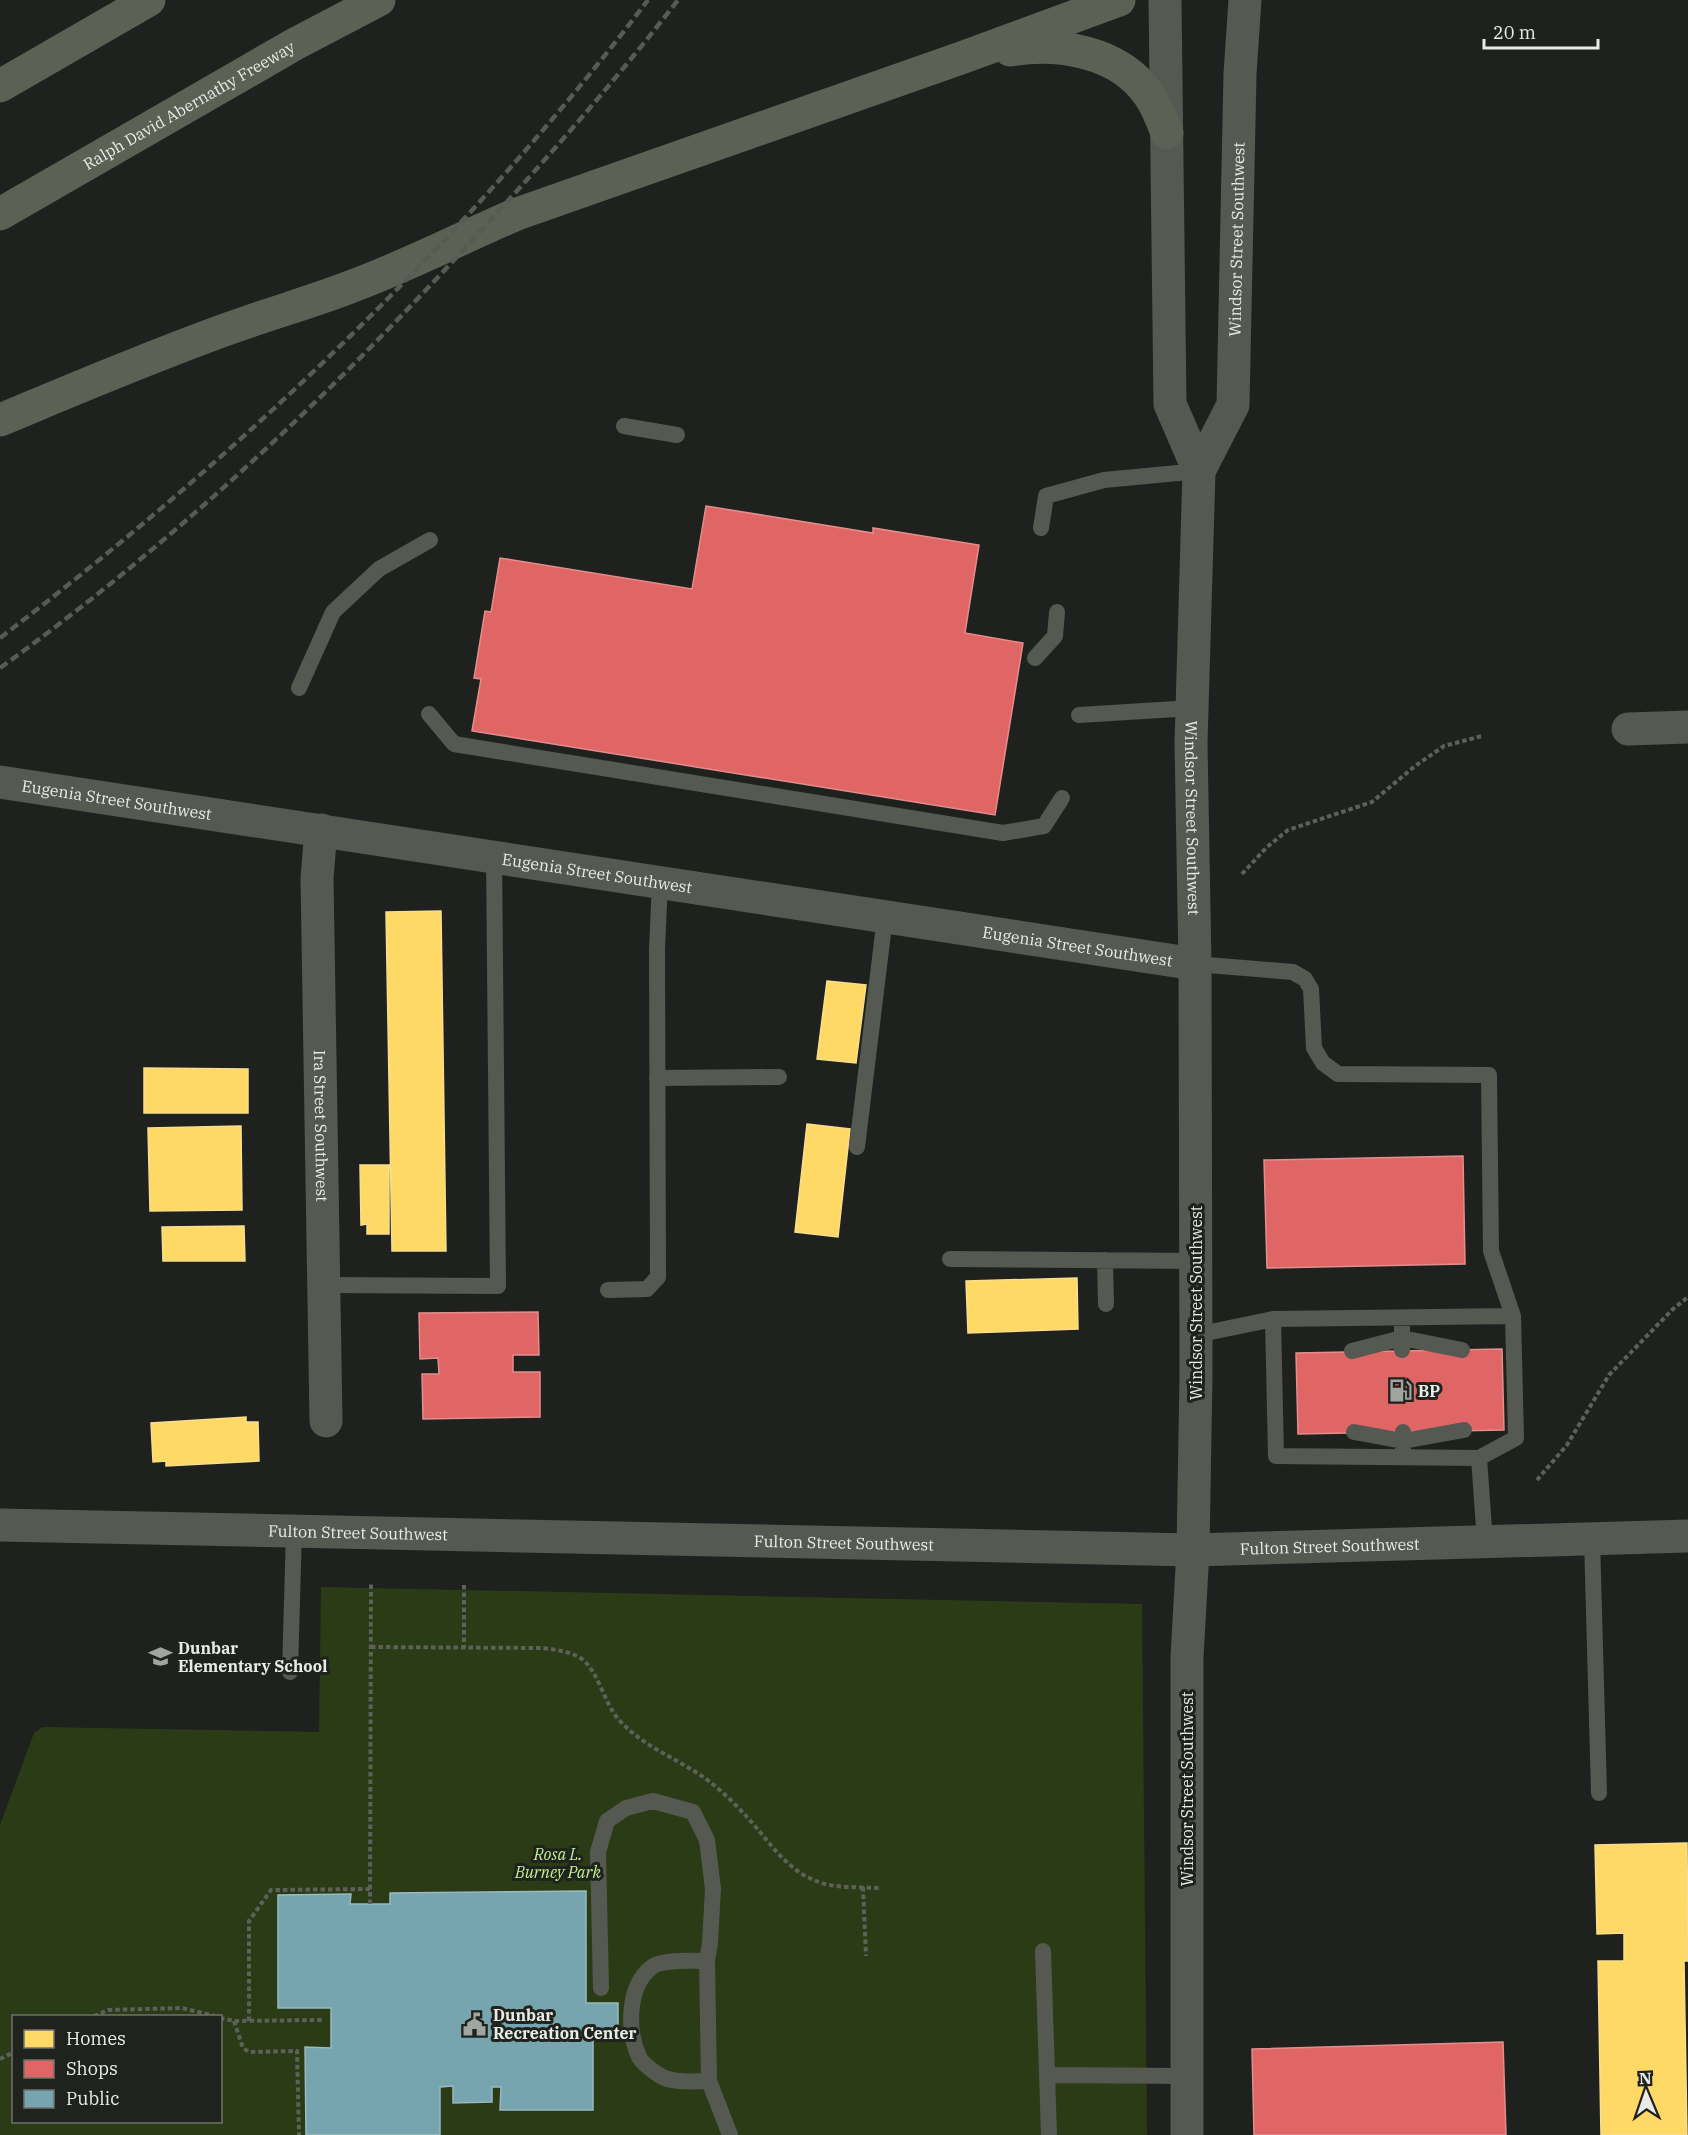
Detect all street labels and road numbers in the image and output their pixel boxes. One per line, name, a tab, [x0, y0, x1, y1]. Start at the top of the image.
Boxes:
street label: Ralph David Abernathy Freeway	[80, 36, 299, 174]
street label: Windsor Street Southwest	[1224, 141, 1249, 337]
street label: Windsor Street Southwest	[1181, 720, 1204, 916]
street label: Eugenia Street Southwest	[20, 775, 213, 824]
street label: Eugenia Street Southwest	[501, 849, 694, 897]
street label: Eugenia Street Southwest	[981, 922, 1174, 971]
street label: Ira Street Southwest	[310, 1050, 332, 1202]
street label: Windsor Street Southwest	[1186, 1205, 1206, 1400]
street label: Fulton Street Southwest	[268, 1521, 448, 1544]
street label: Fulton Street Southwest	[754, 1531, 934, 1555]
street label: Fulton Street Southwest	[1240, 1534, 1420, 1559]
street label: Windsor Street Southwest	[1177, 1691, 1197, 1886]

